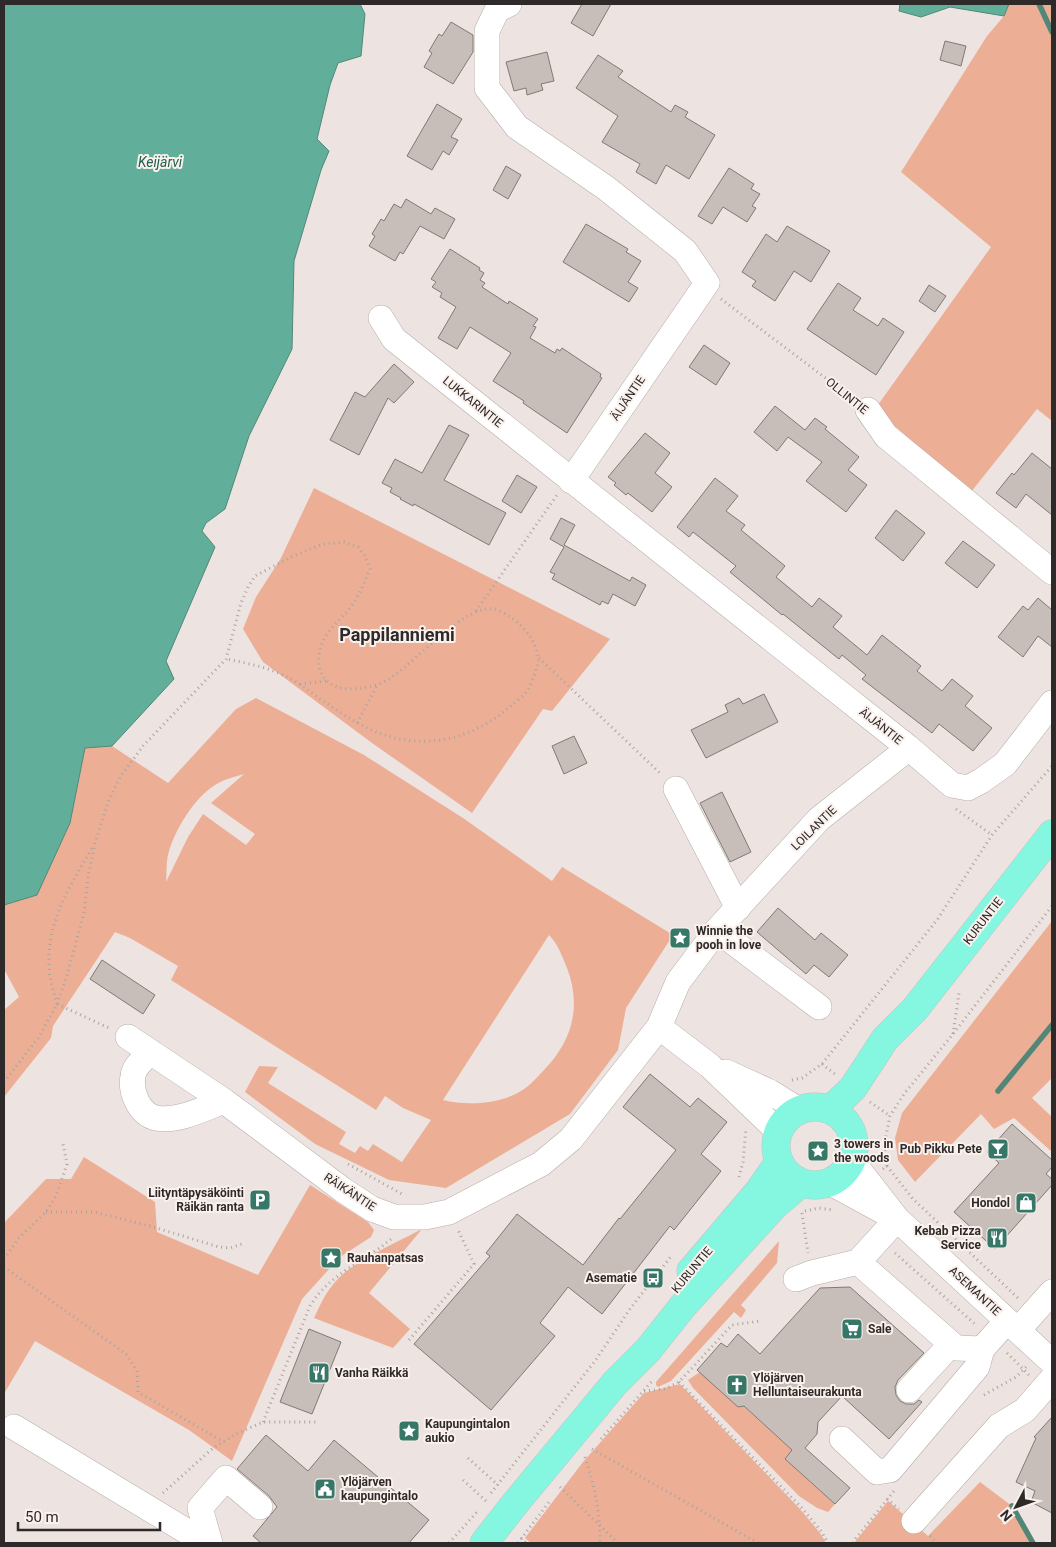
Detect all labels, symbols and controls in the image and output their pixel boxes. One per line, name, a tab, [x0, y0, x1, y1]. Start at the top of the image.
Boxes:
water label: Keijärvi	[138, 154, 183, 170]
street label: ÄIJÄNTIE	[607, 372, 648, 423]
street label: LUKKARINTIE	[440, 374, 506, 431]
street label: OLLINTIE	[823, 375, 871, 417]
district label: Pappilanniemi	[339, 624, 455, 645]
street label: ÄIJÄNTIE	[857, 704, 906, 747]
street label: LOILANTIE	[788, 803, 840, 853]
street label: KURUNTIE	[960, 894, 1006, 947]
place label: Winnie the pooh in love	[696, 924, 762, 952]
place icon: Winnie the pooh in love	[668, 926, 692, 950]
place label: 3 towers in the woods	[834, 1137, 894, 1165]
bar icon: Pub Pikku Pete	[986, 1137, 1010, 1161]
place icon: 3 towers in the woods	[806, 1139, 830, 1163]
place label: Pub Pikku Pete	[900, 1142, 983, 1156]
street label: RÄIKÄNTIE	[321, 1169, 379, 1214]
place label: Liityntäpysäköinti Räikän ranta	[148, 1186, 245, 1214]
parking icon: Liityntäpysäköinti Räikän ranta	[248, 1188, 272, 1212]
shop icon: Hondol	[1014, 1191, 1038, 1215]
place label: Hondol	[971, 1196, 1010, 1210]
place label: Kebab Pizza Service	[915, 1224, 982, 1252]
restaurant icon: Kebab Pizza Service	[985, 1226, 1009, 1250]
street label: KURUNTIE	[669, 1244, 716, 1296]
place icon: Rauhanpatsas	[319, 1246, 343, 1270]
place label: Rauhanpatsas	[347, 1251, 424, 1265]
street label: ASEMANTIE	[946, 1263, 1004, 1319]
bus stop icon: Asematie	[641, 1266, 665, 1290]
place label: Asematie	[586, 1271, 638, 1285]
supermarket icon: Sale	[840, 1317, 864, 1341]
place label: Sale	[868, 1322, 892, 1336]
restaurant icon: Vanha Räikkä	[307, 1361, 331, 1385]
place label: Vanha Räikkä	[335, 1366, 409, 1380]
place label: Ylöjärven Helluntaiseurakunta	[753, 1371, 862, 1399]
church icon: Ylöjärven Helluntaiseurakunta	[725, 1373, 749, 1397]
place label: Kaupungintalon aukio	[425, 1417, 510, 1445]
place icon: Kaupungintalon aukio	[397, 1419, 421, 1443]
place label: Ylöjärven kaupungintalo	[341, 1475, 418, 1503]
public building icon: Ylöjärven kaupungintalo	[313, 1477, 337, 1501]
north arrow	[991, 1482, 1041, 1532]
scale bar	[18, 1500, 160, 1532]
text: N	[997, 1507, 1015, 1525]
text: 50 m	[25, 1508, 59, 1526]

